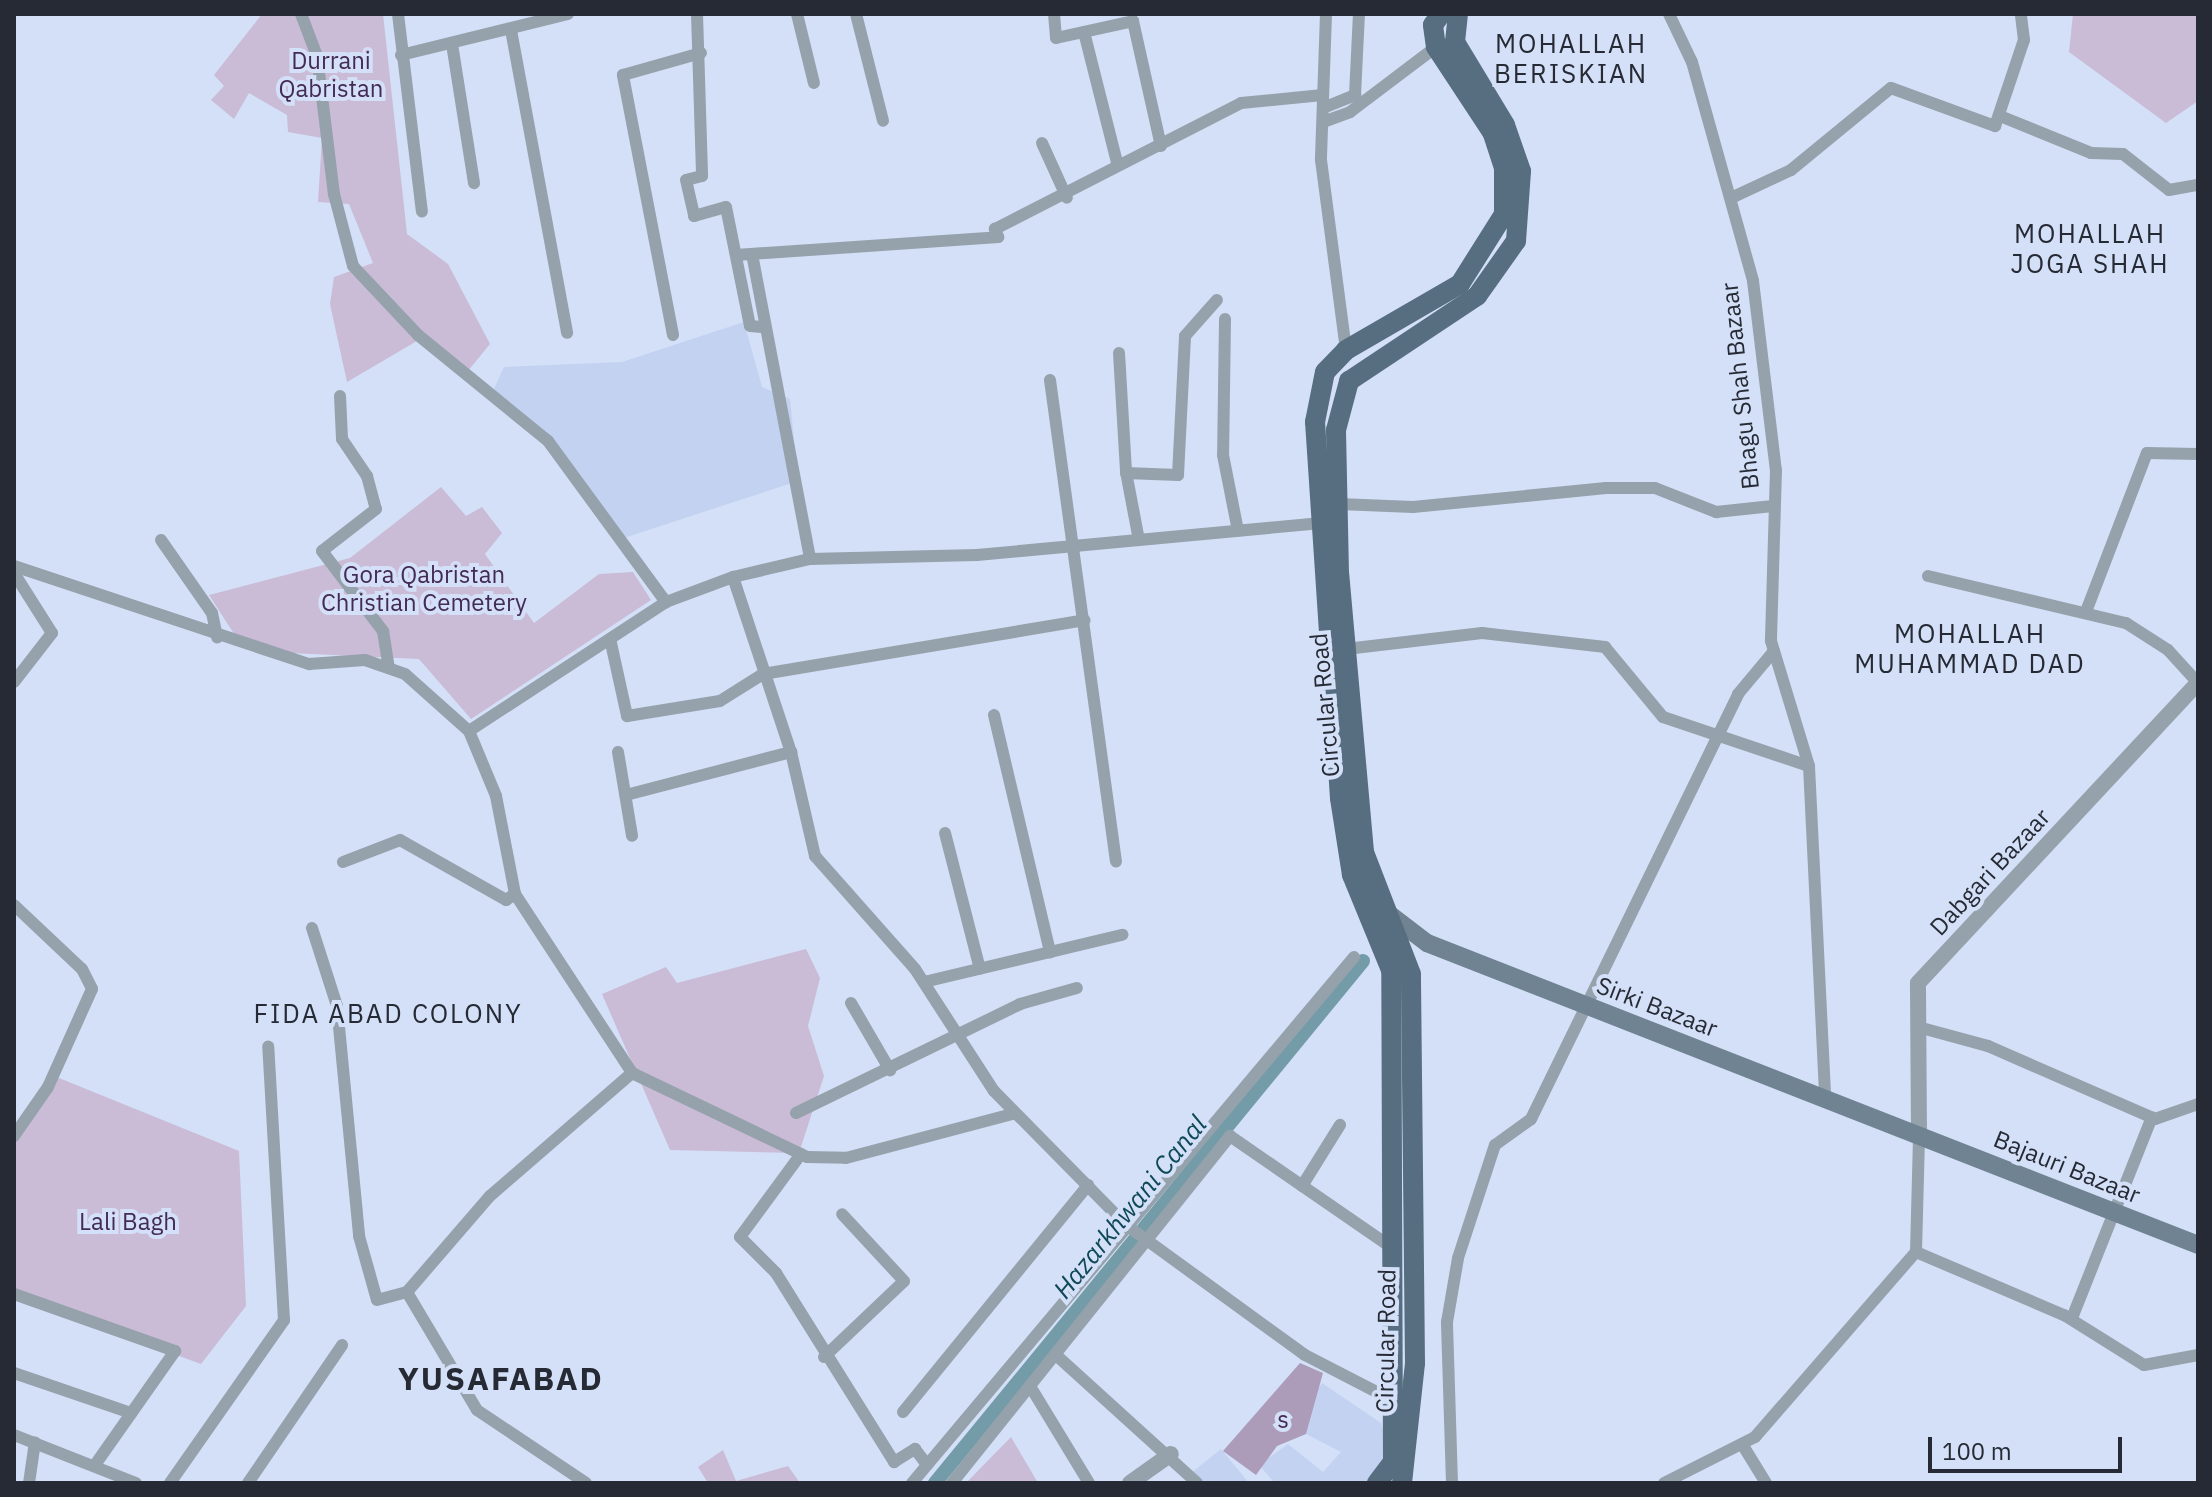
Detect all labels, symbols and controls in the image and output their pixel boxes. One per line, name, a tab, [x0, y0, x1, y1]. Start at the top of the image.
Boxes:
district label: MOHALLAH BERISKIAN	[1494, 28, 1648, 90]
park label: Durrani Qabristan	[279, 47, 383, 103]
district label: MOHALLAH JOGA SHAH	[2010, 218, 2170, 280]
street label: Bhagu Shah Bazaar	[1715, 281, 1765, 491]
park label: Gora Qabristan Christian Cemetery	[321, 561, 527, 617]
district label: MOHALLAH MUHAMMAD DAD	[1854, 618, 2086, 680]
street label: Circular Road	[1304, 632, 1346, 778]
street label: Dabgari Bazaar	[1924, 803, 2056, 941]
street label: Sirki Bazaar	[1592, 971, 1722, 1043]
district label: FIDA ABAD COLONY	[253, 998, 523, 1030]
water label: Hazarkhwani Canal	[1047, 1109, 1213, 1305]
street label: Bajauri Bazaar	[1990, 1125, 2144, 1209]
park label: Lali Bagh	[79, 1208, 177, 1236]
street label: Circular Road	[1370, 1269, 1402, 1413]
district label: YUSAFABAD	[398, 1359, 604, 1397]
park label: s	[1277, 1406, 1289, 1434]
scale bar	[1932, 1421, 2126, 1471]
text: 100 m	[1942, 1435, 2012, 1467]

